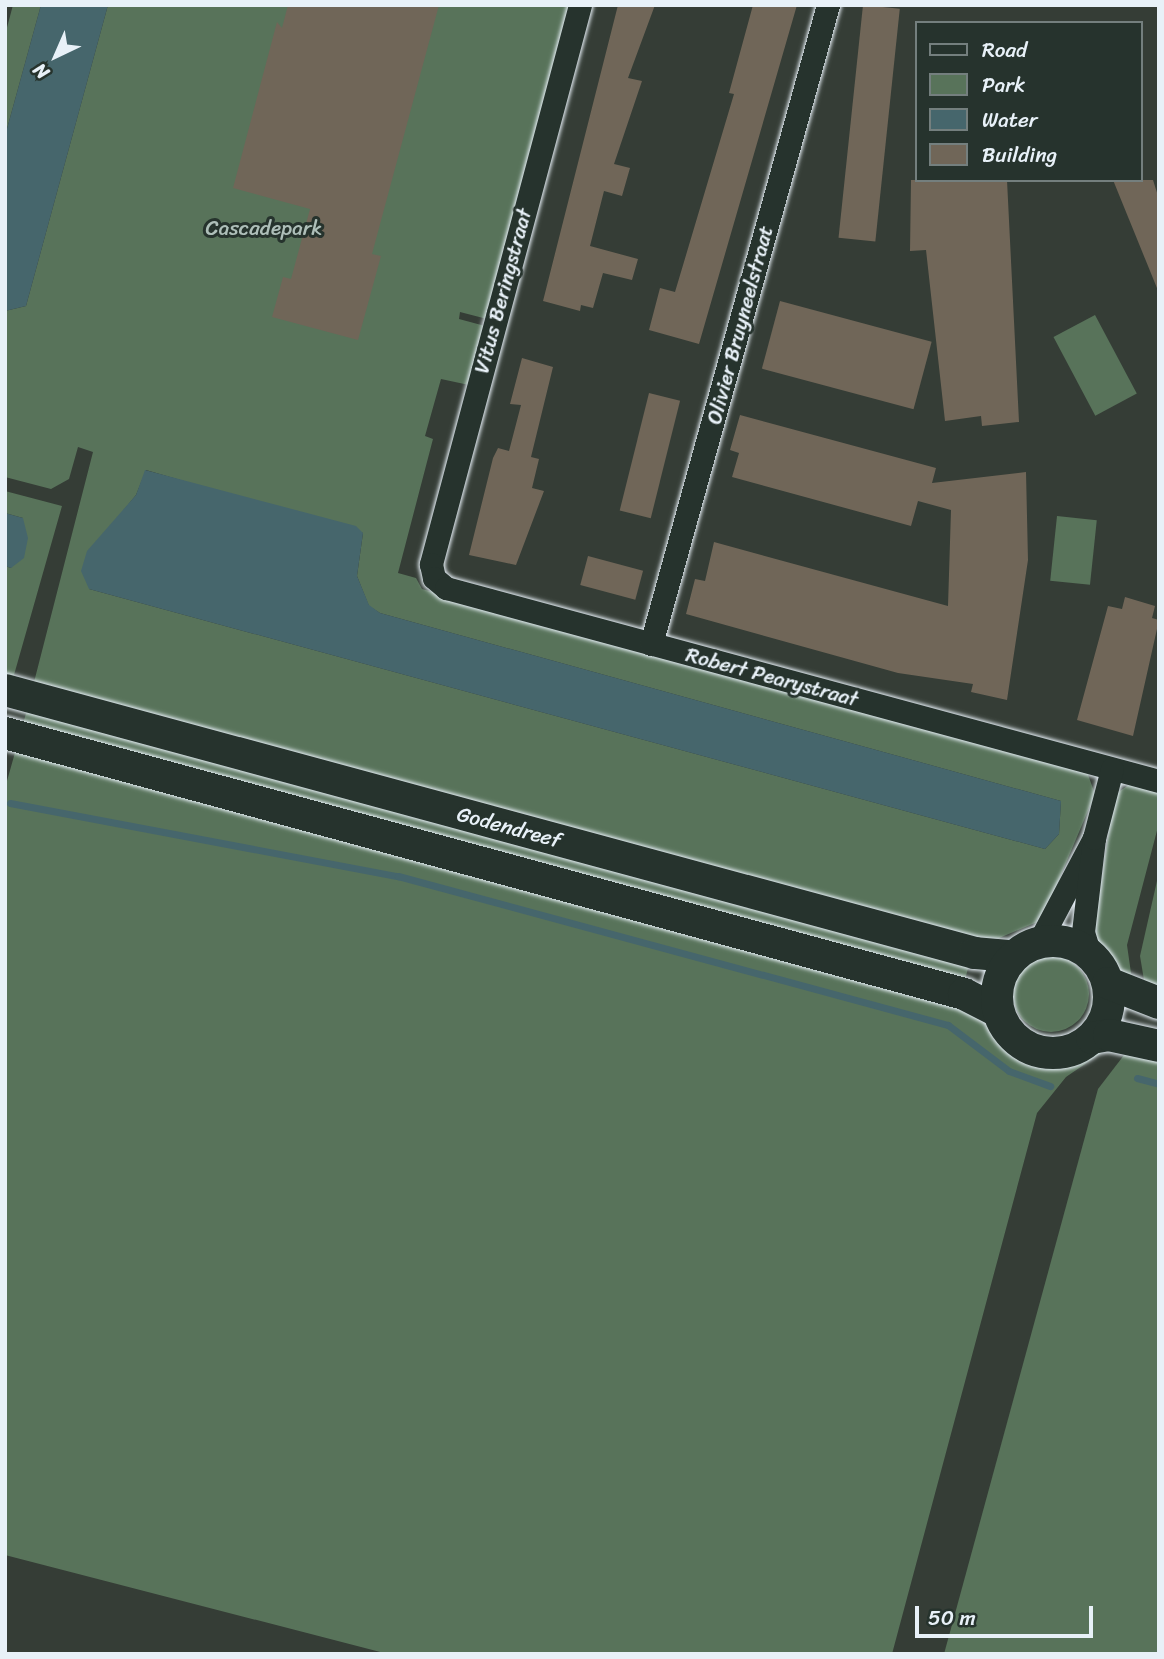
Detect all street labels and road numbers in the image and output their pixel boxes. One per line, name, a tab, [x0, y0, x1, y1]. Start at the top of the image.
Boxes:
street label: Vitus Beringstraat	[469, 205, 537, 377]
street label: Olivier Bruyneelstraat	[701, 223, 779, 427]
street label: Robert Pearystraat	[683, 642, 861, 712]
street label: Godendreef	[454, 801, 564, 853]

